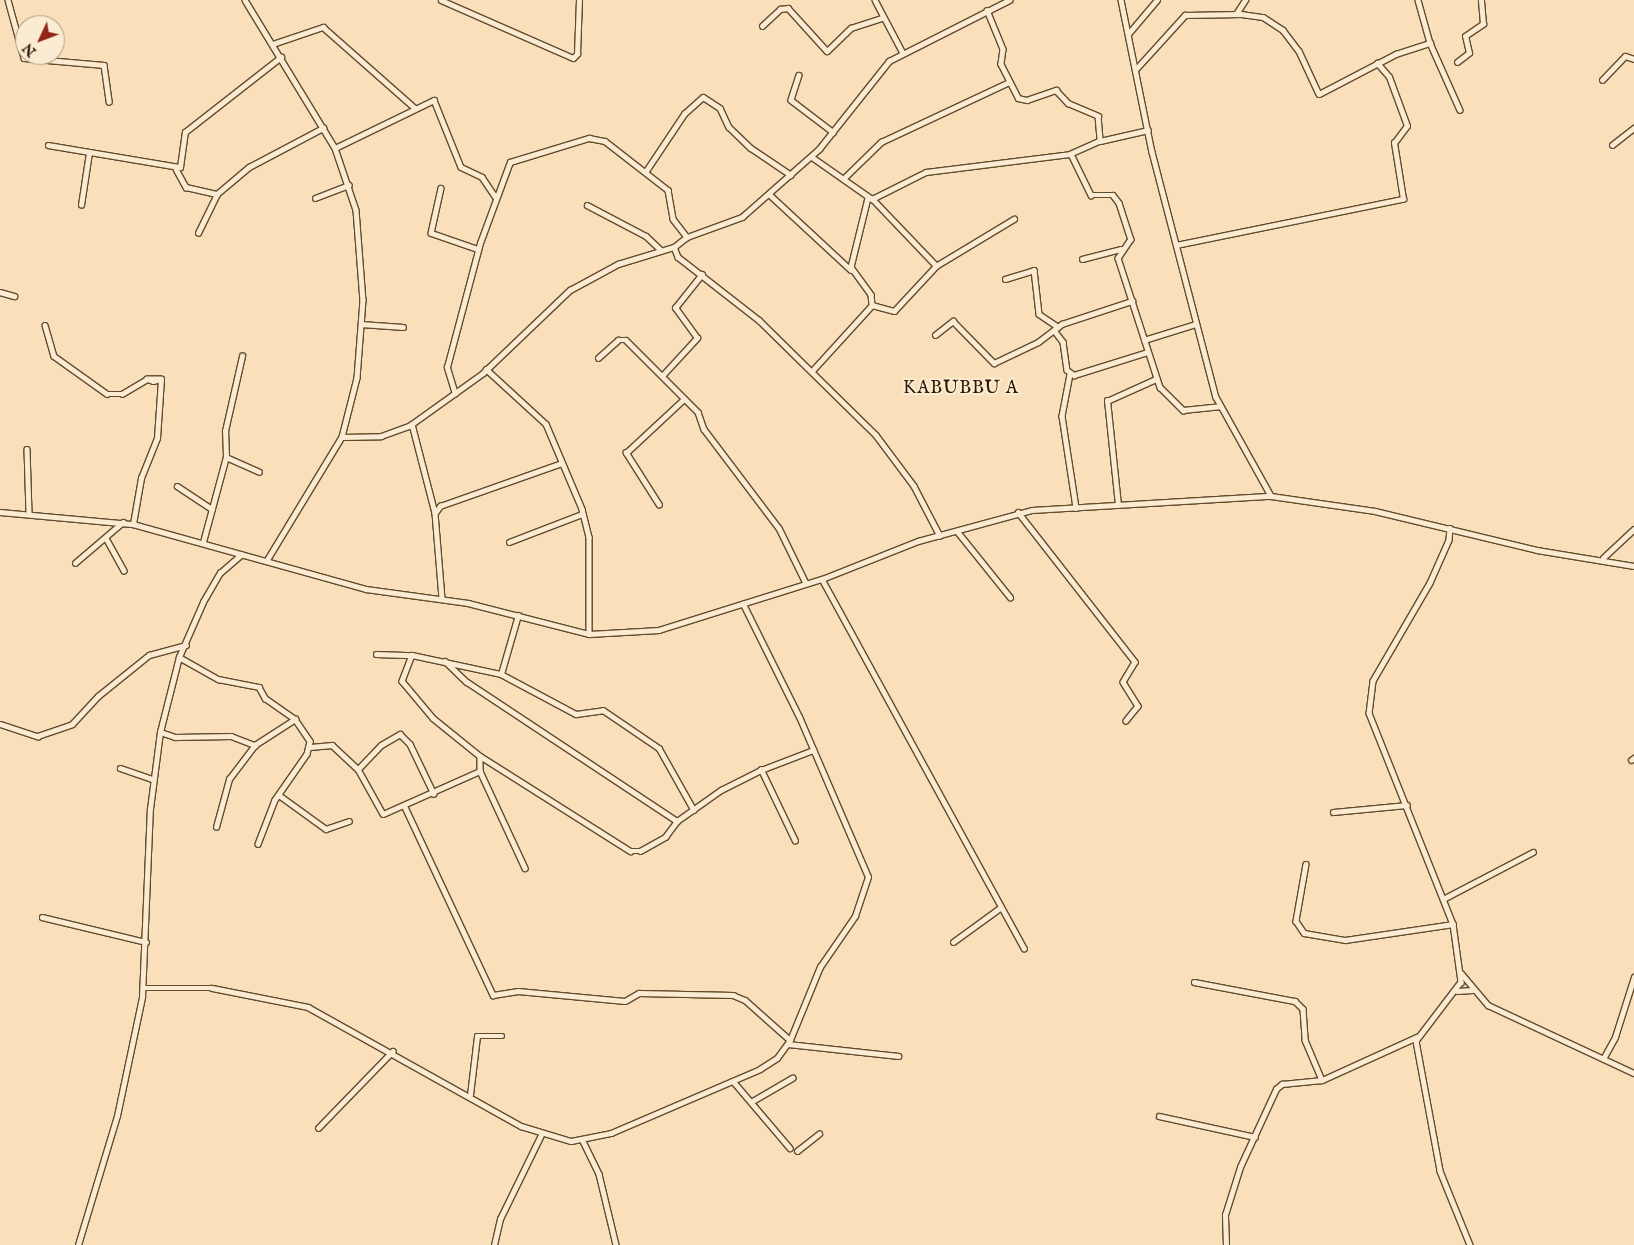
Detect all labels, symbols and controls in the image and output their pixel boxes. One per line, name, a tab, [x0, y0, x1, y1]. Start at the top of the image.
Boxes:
north arrow	[15, 15, 65, 65]
text: N	[19, 39, 40, 60]
district label: KABUBBU A	[902, 378, 1020, 400]

